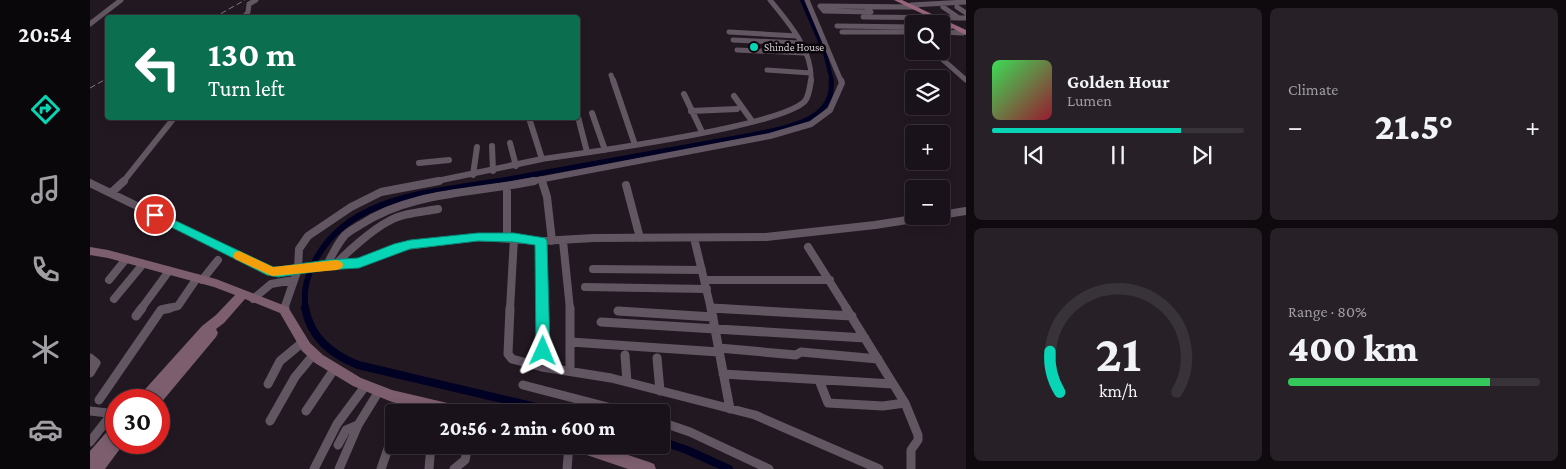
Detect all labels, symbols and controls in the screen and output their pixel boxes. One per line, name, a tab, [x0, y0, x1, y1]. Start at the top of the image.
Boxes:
map controls	[905, 15, 950, 225]
button: search	[905, 15, 950, 60]
text: 20:54	[18, 22, 72, 47]
icon: left	[125, 35, 190, 100]
text: 130 m	[208, 35, 296, 74]
marker: Shinde House	[748, 41, 760, 53]
place label: Shinde House	[764, 41, 824, 53]
button: layers	[905, 70, 950, 115]
text: Golden Hour	[1067, 71, 1170, 92]
text: Turn left	[208, 76, 285, 101]
text: Climate	[1288, 81, 1338, 98]
icon: directions	[28, 92, 63, 127]
text: Lumen	[1067, 92, 1112, 109]
text: 21.5°	[1374, 105, 1454, 147]
text: −	[1288, 111, 1303, 142]
text: +	[1525, 111, 1540, 142]
button: +	[905, 125, 950, 170]
icon: previous	[1020, 141, 1048, 169]
icon: pause	[1104, 141, 1132, 169]
icon: next	[1188, 141, 1216, 169]
icon: music	[28, 172, 63, 207]
button: −	[905, 180, 950, 225]
pin	[134, 194, 176, 236]
icon: arrive	[141, 201, 169, 229]
icon: phone	[28, 252, 63, 287]
text: Range · 80%	[1288, 303, 1367, 320]
position arrow	[516, 324, 568, 376]
text: 21	[1095, 324, 1141, 382]
text: 400 km	[1288, 327, 1418, 369]
icon: climate	[28, 332, 63, 367]
text: km/h	[1099, 381, 1138, 401]
speed limit sign: 30	[105, 389, 170, 454]
icon: car	[28, 412, 63, 447]
text: 20:56 · 2 min · 600 m	[440, 418, 615, 439]

